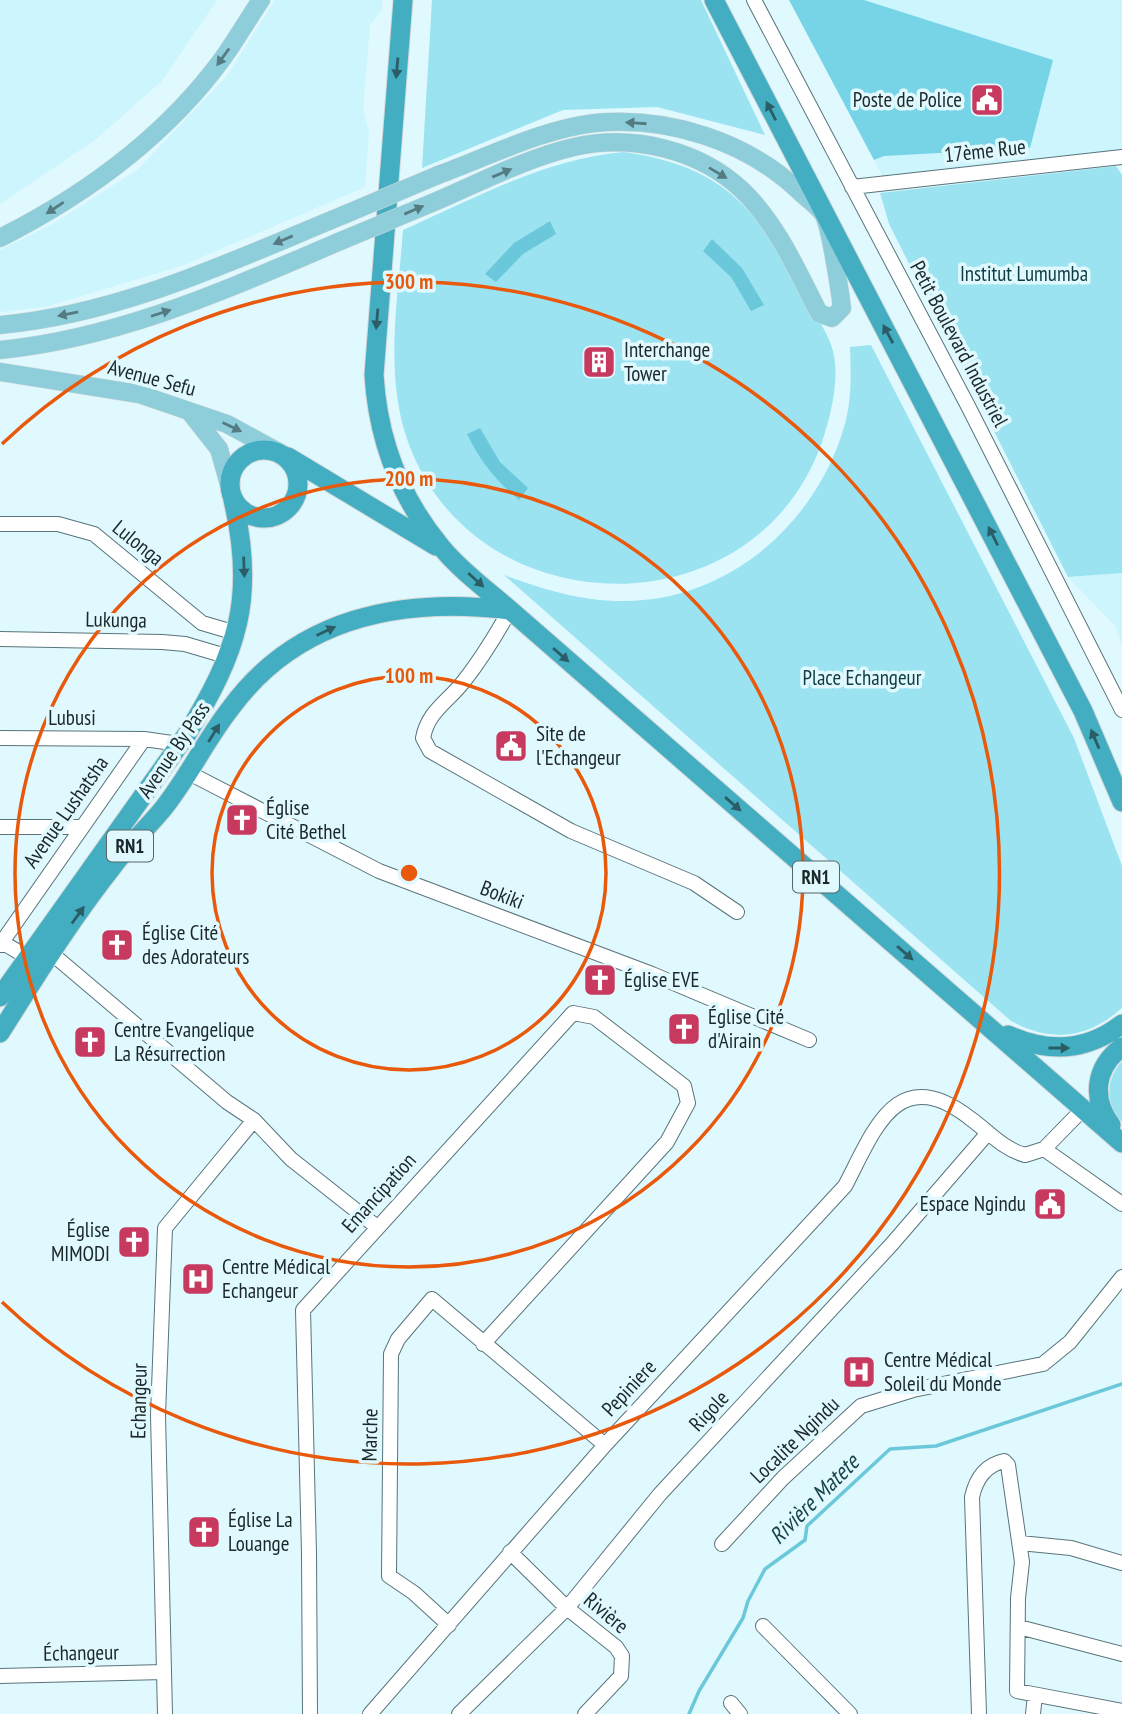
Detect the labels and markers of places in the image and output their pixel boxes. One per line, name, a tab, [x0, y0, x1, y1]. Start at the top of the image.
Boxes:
public building icon: Poste de Police	[968, 81, 1006, 119]
place label: Poste de Police	[853, 86, 962, 113]
place label: Interchange Tower	[624, 336, 710, 387]
building icon: Interchange Tower	[580, 343, 618, 381]
place label: Site de l'Echangeur	[536, 720, 621, 771]
public building icon: Site de l'Echangeur	[492, 727, 530, 765]
place label: Église Cité Bethel	[266, 794, 346, 845]
church icon: Église Cité Bethel	[223, 801, 261, 839]
centre of rings	[397, 861, 421, 885]
place label: Église Cité des Adorateurs	[142, 919, 249, 970]
church icon: Église Cité des Adorateurs	[98, 926, 136, 964]
church icon: Église EVE	[581, 961, 619, 999]
place label: Église EVE	[624, 966, 700, 993]
place label: Église Cité d'Airain	[708, 1003, 784, 1054]
church icon: Église Cité d'Airain	[665, 1010, 703, 1048]
place label: Centre Evangelique La Résurrection	[114, 1016, 254, 1067]
church icon: Centre Evangelique La Résurrection	[71, 1023, 109, 1061]
public building icon: Espace Ngindu	[1031, 1185, 1069, 1223]
place label: Espace Ngindu	[920, 1190, 1026, 1217]
place label: Église MIMODI	[51, 1216, 110, 1267]
church icon: Église MIMODI	[115, 1223, 153, 1261]
place label: Centre Médical Echangeur	[222, 1253, 330, 1304]
hospital icon: Centre Médical Echangeur	[179, 1260, 217, 1298]
place label: Centre Médical Soleil du Monde	[884, 1346, 1002, 1397]
hospital icon: Centre Médical Soleil du Monde	[840, 1353, 878, 1391]
place label: Église La Louange	[228, 1506, 293, 1557]
church icon: Église La Louange	[185, 1513, 223, 1551]

